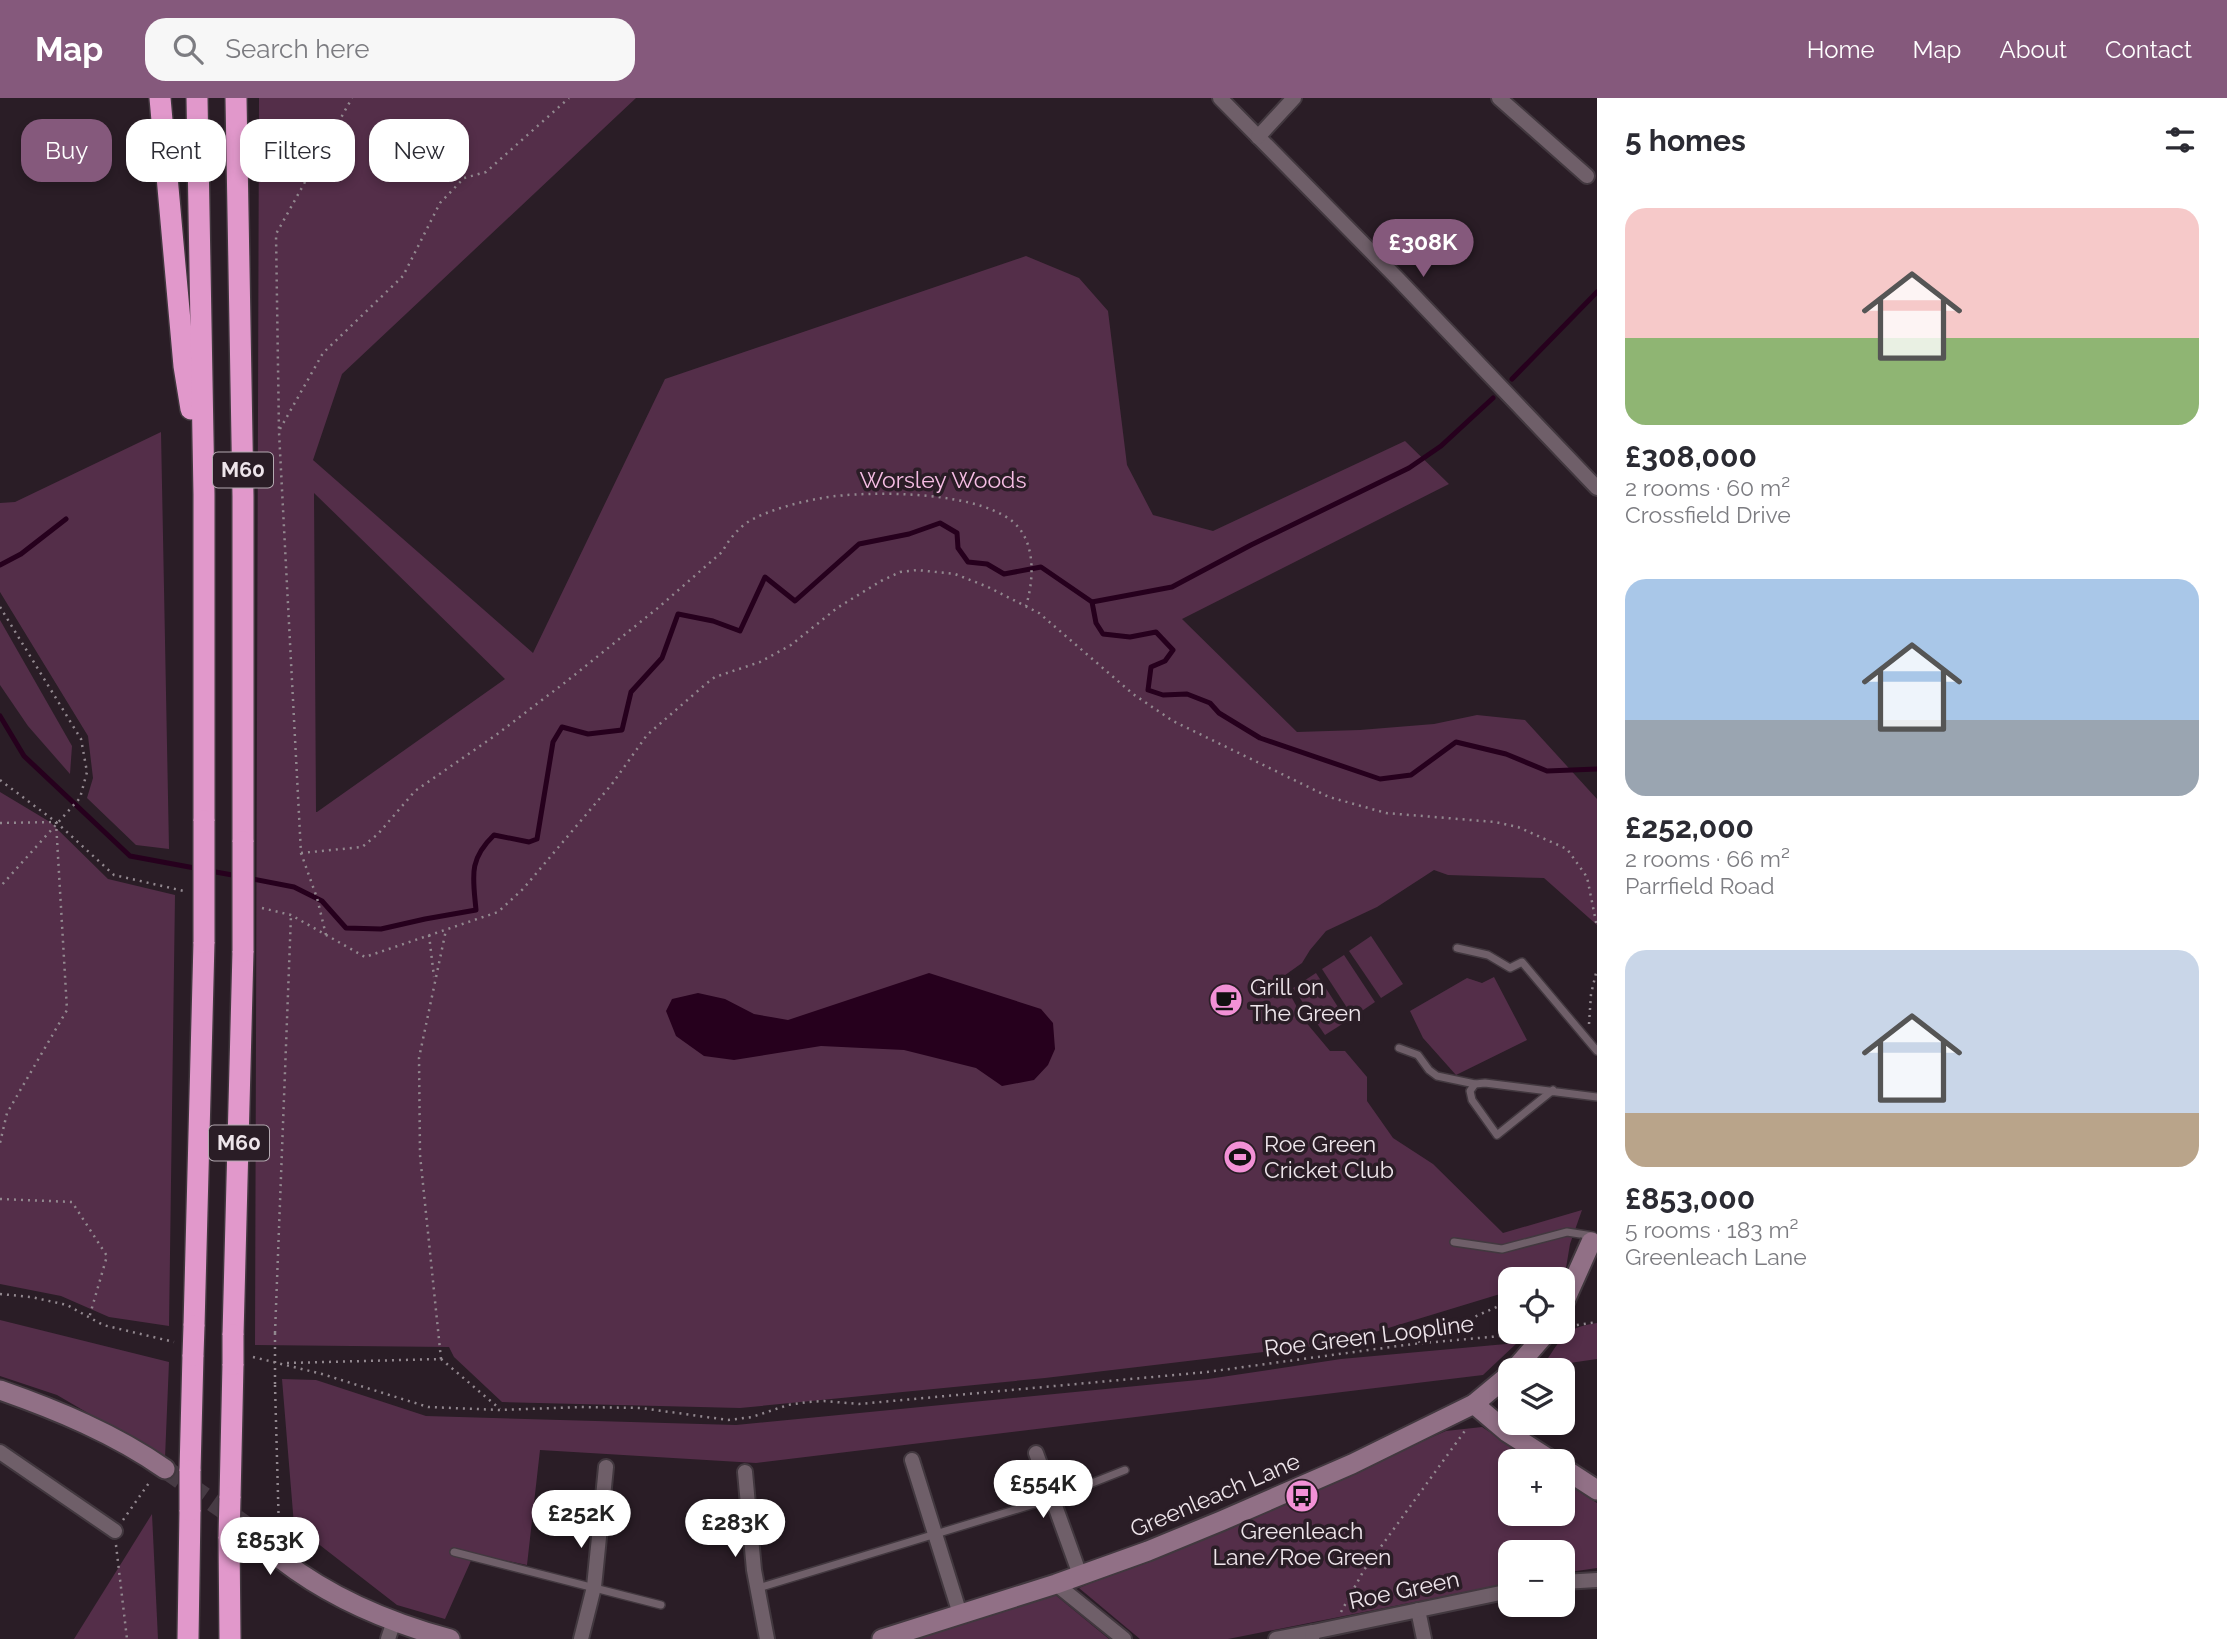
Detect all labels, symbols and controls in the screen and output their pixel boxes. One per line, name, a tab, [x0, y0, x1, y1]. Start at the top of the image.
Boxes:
search box	[145, 18, 635, 81]
text: Map	[35, 30, 103, 69]
icon: search	[169, 30, 207, 68]
text: Search here	[225, 34, 370, 64]
text: Home	[1807, 35, 1875, 64]
text: Map	[1913, 35, 1961, 64]
text: About	[1999, 35, 2067, 64]
text: Contact	[2105, 35, 2192, 64]
chip: Buy	[21, 119, 112, 182]
chip: Rent	[126, 119, 226, 182]
chip: Filters	[240, 119, 355, 182]
chip: New	[369, 119, 469, 182]
icon: filters	[2161, 121, 2199, 159]
text: 5 homes	[1625, 123, 1746, 158]
pin: £308K	[1374, 220, 1472, 279]
text: £308K	[1389, 228, 1457, 255]
icon: home	[1849, 253, 1975, 379]
text: £308,000	[1625, 439, 1757, 474]
road number: M60	[213, 452, 273, 488]
park label: Worsley Woods	[859, 466, 1027, 493]
text: 2 rooms · 60 m²	[1625, 474, 1790, 501]
text: Crossfield Drive	[1625, 501, 1791, 528]
icon: home	[1849, 624, 1975, 750]
text: £252,000	[1625, 810, 1754, 845]
text: 2 rooms · 66 m²	[1625, 845, 1790, 872]
text: Parrfield Road	[1625, 872, 1775, 899]
place label: Grill on The Green	[1250, 973, 1361, 1026]
cafe icon: Grill on The Green	[1207, 981, 1245, 1019]
icon: home	[1849, 995, 1975, 1121]
road number: M60	[209, 1126, 269, 1160]
place label: Roe Green Cricket Club	[1264, 1130, 1394, 1183]
sports icon: Roe Green Cricket Club	[1221, 1138, 1259, 1176]
text: £853,000	[1625, 1181, 1755, 1216]
text: 5 rooms · 183 m²	[1625, 1216, 1799, 1243]
text: Greenleach Lane	[1625, 1243, 1807, 1270]
map controls	[1498, 1267, 1575, 1617]
button: locate	[1498, 1267, 1575, 1344]
street label: Roe Green Loopline	[1263, 1309, 1475, 1362]
button: layers	[1498, 1358, 1575, 1435]
street label: Greenleach Lane	[1126, 1447, 1304, 1542]
button: +	[1498, 1449, 1575, 1526]
pin: £554K	[994, 1460, 1092, 1520]
text: £554K	[1010, 1469, 1076, 1496]
bus stop icon: Greenleach Lane/Roe Green	[1283, 1477, 1321, 1515]
pin: £252K	[532, 1490, 630, 1550]
text: £252K	[548, 1499, 614, 1526]
pin: £283K	[686, 1500, 784, 1559]
text: £283K	[701, 1508, 769, 1535]
place label: Greenleach Lane/Roe Green	[1212, 1517, 1392, 1570]
pin: £853K	[221, 1518, 319, 1577]
text: £853K	[236, 1526, 304, 1553]
button: −	[1498, 1540, 1575, 1617]
street label: Roe Green	[1346, 1565, 1462, 1614]

